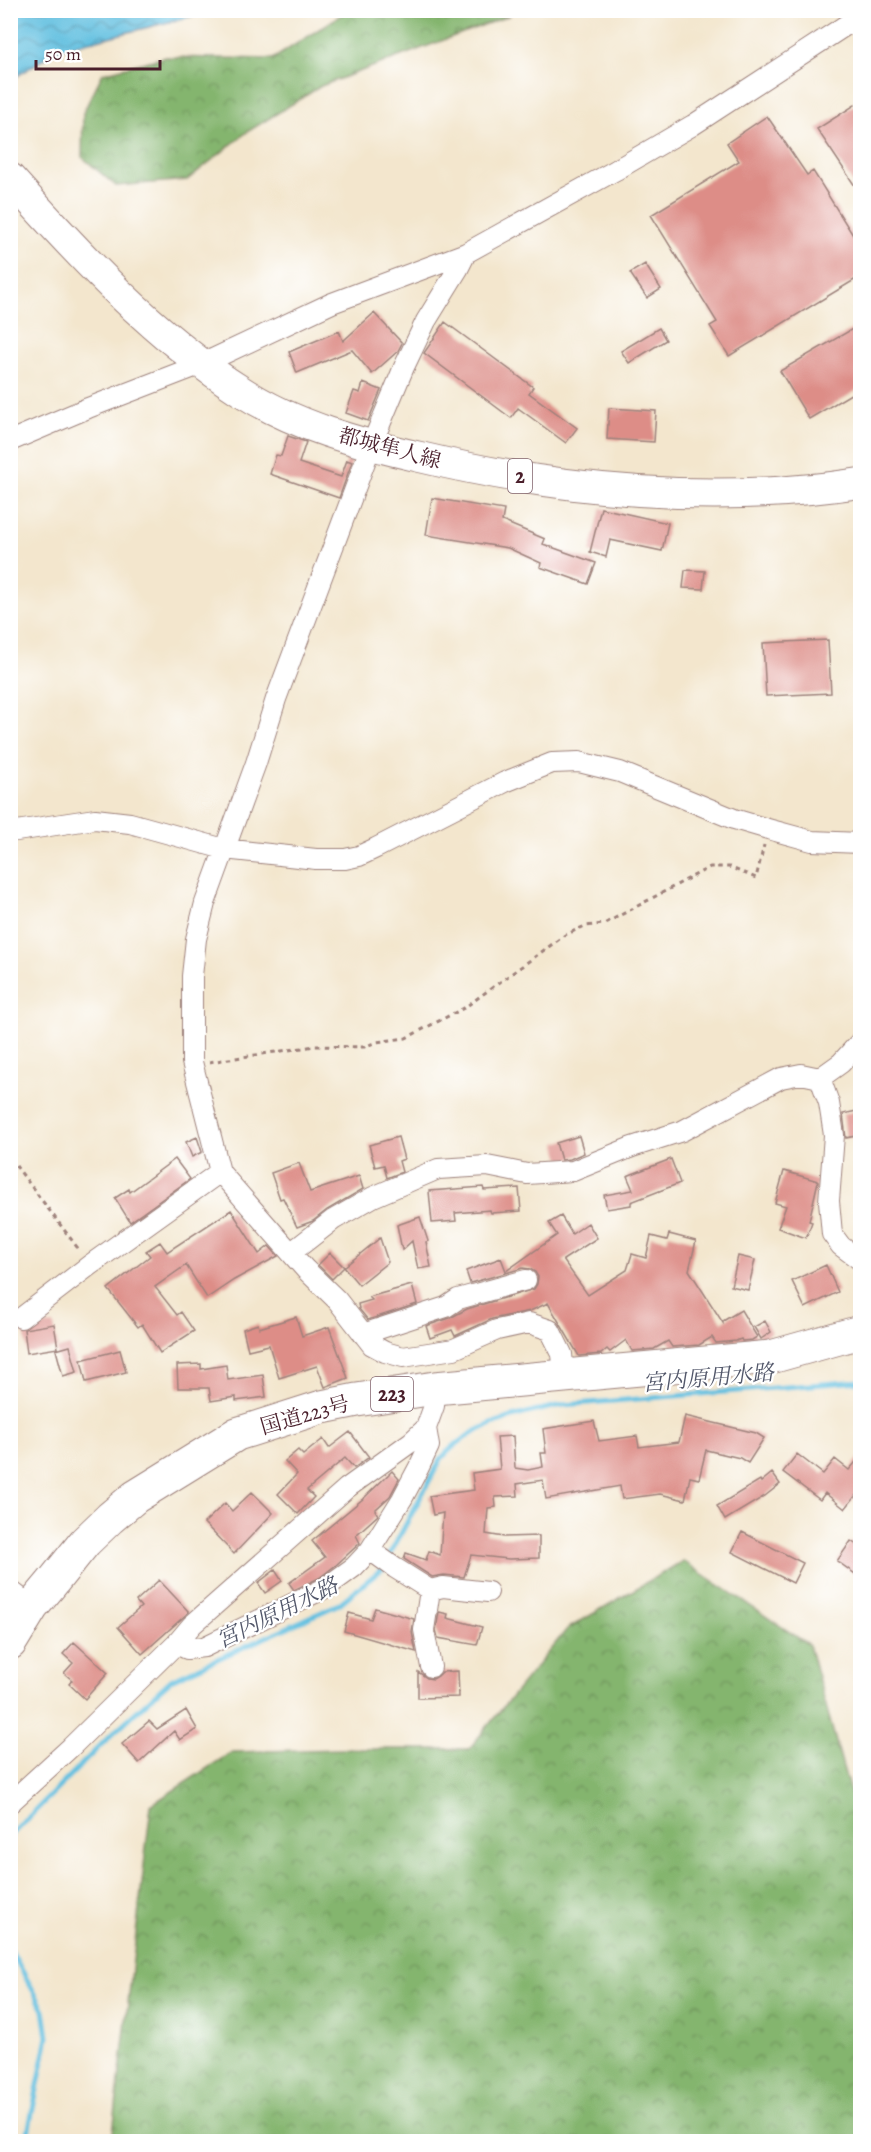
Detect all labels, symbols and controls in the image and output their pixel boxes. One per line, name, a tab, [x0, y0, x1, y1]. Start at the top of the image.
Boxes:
scale bar	[36, 33, 160, 71]
text: 50 m	[45, 42, 81, 66]
street label: 都城隼人線	[336, 421, 444, 475]
road number: 2	[508, 459, 532, 493]
water label: 宮内原用水路	[641, 1357, 777, 1399]
road number: 223	[371, 1377, 413, 1411]
street label: 国道223号	[257, 1389, 353, 1441]
water label: 宮内原用水路	[212, 1570, 345, 1655]

